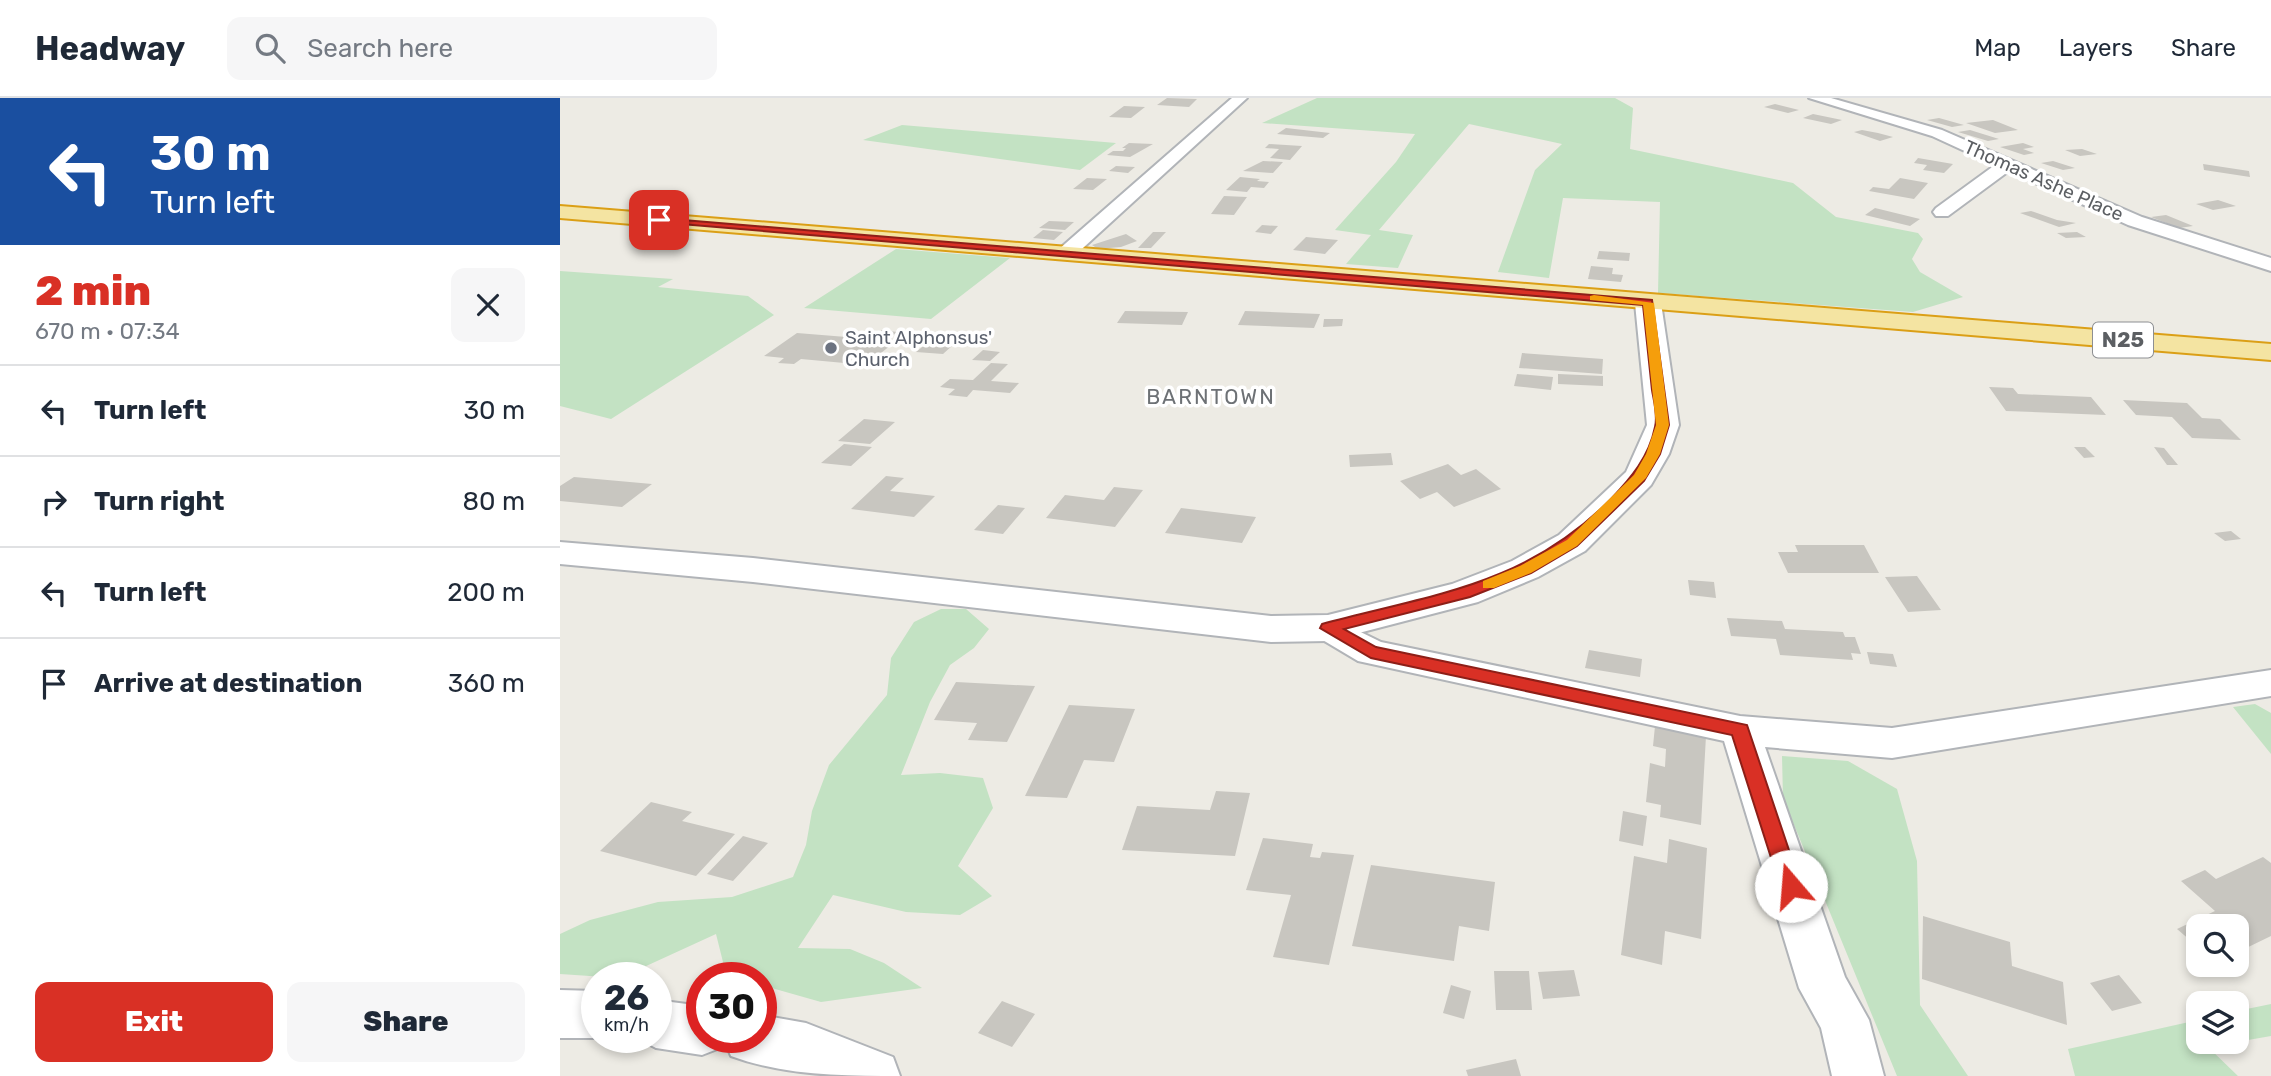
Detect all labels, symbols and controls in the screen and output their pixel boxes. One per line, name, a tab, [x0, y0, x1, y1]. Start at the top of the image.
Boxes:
search box	[227, 17, 717, 80]
text: Headway	[35, 29, 185, 68]
icon: search	[251, 29, 289, 67]
text: Search here	[307, 33, 453, 64]
text: Map	[1974, 34, 2021, 62]
text: Layers	[2059, 34, 2133, 62]
text: Share	[2171, 34, 2236, 62]
text: 30 m	[150, 124, 271, 182]
icon: left	[35, 126, 126, 217]
street label: Thomas Ashe Place	[1961, 135, 2127, 226]
text: Turn left	[150, 183, 275, 221]
pin	[629, 190, 689, 250]
icon: arrive	[640, 201, 678, 239]
text: 2 min	[35, 266, 151, 316]
button: close	[451, 268, 525, 342]
text: 670 m · 07:34	[35, 317, 180, 345]
road number: N25	[2093, 322, 2153, 358]
place label: Saint Alphonsus' Church	[845, 326, 992, 371]
marker: Saint Alphonsus' Church	[823, 340, 839, 356]
district label: BARNTOWN	[1146, 384, 1276, 409]
icon: left	[35, 392, 73, 430]
text: Turn left	[94, 395, 206, 426]
text: 30 m	[463, 395, 525, 426]
icon: right	[35, 483, 73, 521]
text: Turn right	[94, 486, 224, 517]
text: 80 m	[462, 486, 525, 517]
icon: left	[35, 574, 73, 612]
text: Turn left	[94, 577, 206, 608]
text: 200 m	[447, 577, 525, 608]
icon: arrive	[35, 665, 73, 703]
text: Arrive at destination	[94, 668, 362, 699]
text: 360 m	[448, 668, 525, 699]
position arrow	[1754, 849, 1828, 923]
map controls	[2186, 914, 2249, 1054]
button: search	[2186, 914, 2249, 977]
speed limit sign: 30	[686, 962, 777, 1053]
text: 26	[604, 977, 649, 1019]
button: Exit	[35, 982, 273, 1062]
button: Share	[287, 982, 525, 1062]
button: layers	[2186, 991, 2249, 1054]
text: km/h	[604, 1014, 649, 1036]

